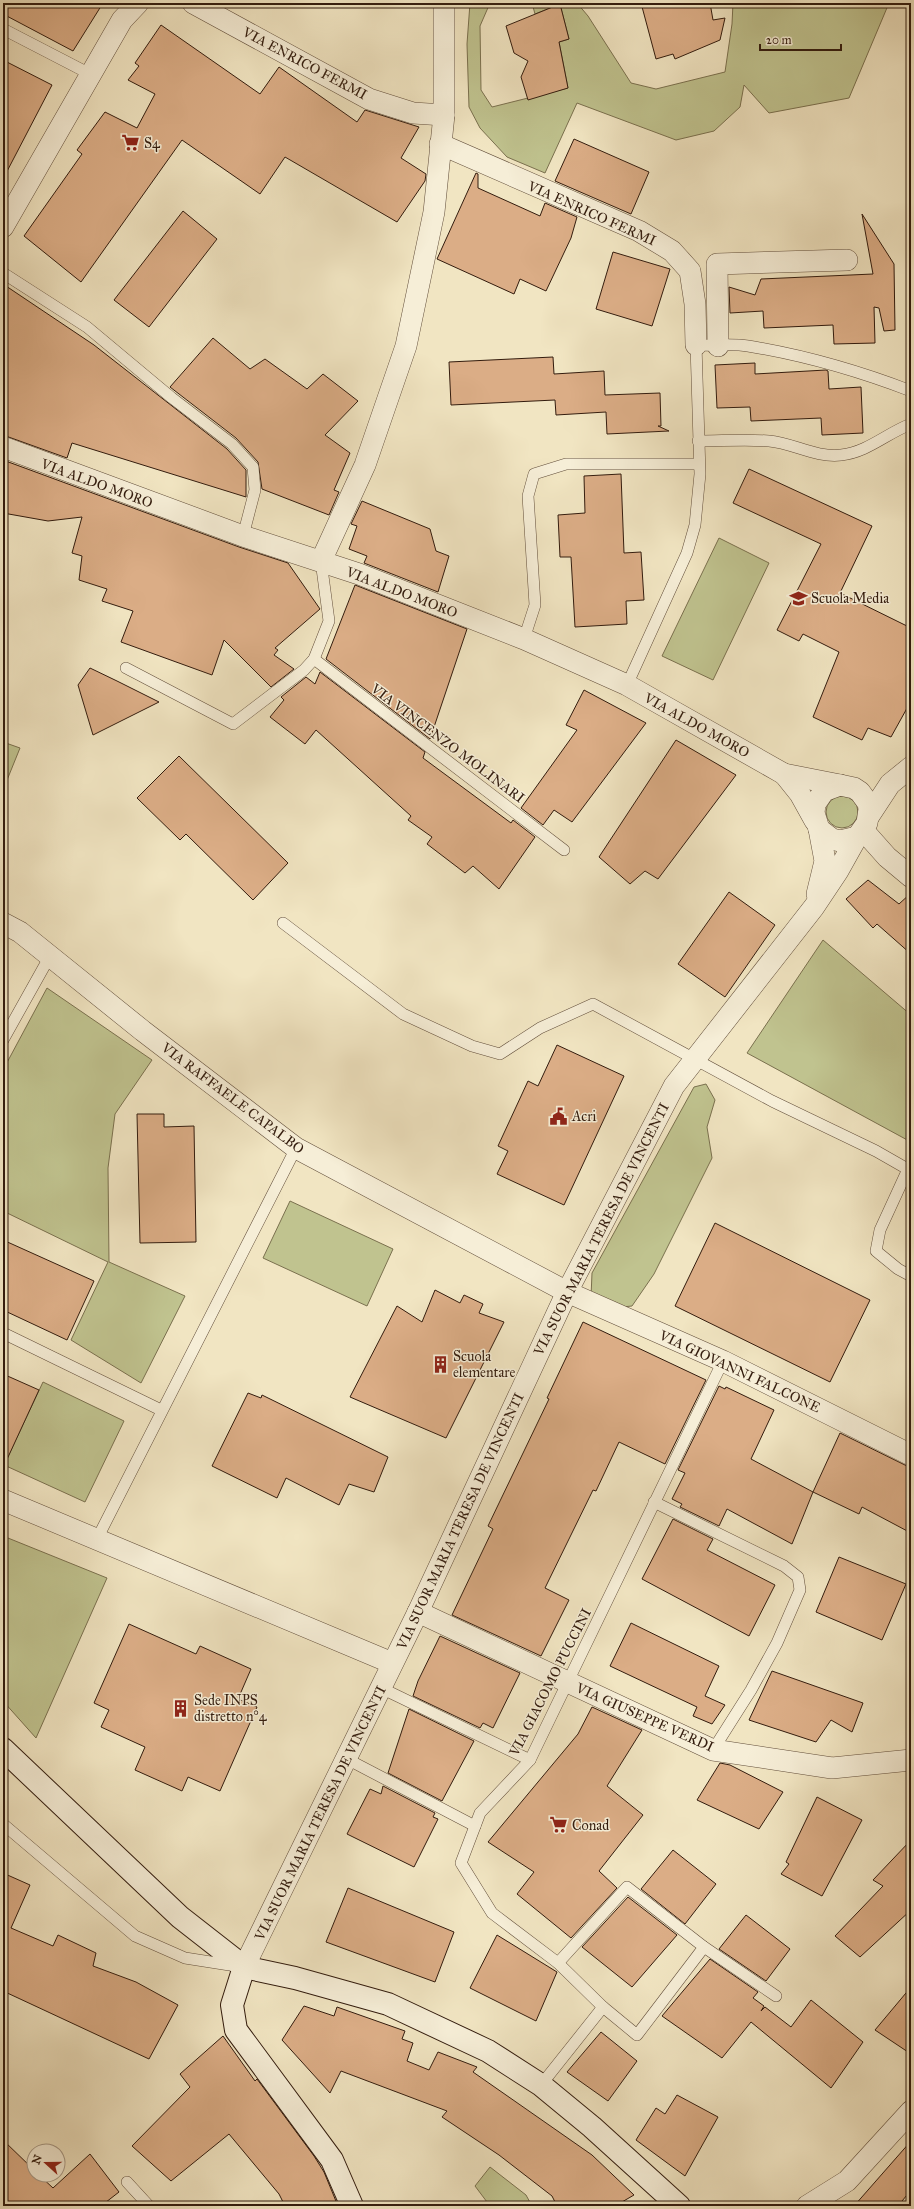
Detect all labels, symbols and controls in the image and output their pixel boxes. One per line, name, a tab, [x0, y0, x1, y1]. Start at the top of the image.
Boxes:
street label: VIA ENRICO FERMI	[239, 23, 370, 103]
scale bar	[760, 26, 841, 52]
text: 20 m	[766, 33, 792, 47]
supermarket icon: S4	[121, 133, 141, 153]
place label: S4	[144, 135, 161, 152]
street label: VIA ENRICO FERMI	[524, 177, 658, 249]
street label: VIA ALDO MORO	[38, 455, 155, 512]
street label: VIA ALDO MORO	[343, 563, 460, 621]
school or university icon: Scuola Media	[788, 588, 808, 608]
place label: Scuola Media	[811, 590, 889, 607]
street label: VIA VINCENZO MOLINARI	[367, 680, 528, 807]
street label: VIA ALDO MORO	[640, 689, 752, 761]
street label: VIA RAFFAELE CAPALBO	[157, 1039, 307, 1158]
street label: VIA SUOR MARIA TERESA DE VINCENTI	[530, 1100, 673, 1359]
public building icon: Acri	[549, 1106, 569, 1126]
place label: Acri	[571, 1108, 597, 1125]
street label: VIA GIOVANNI FALCONE	[656, 1326, 823, 1416]
place label: Scuola elementare	[453, 1348, 515, 1381]
building icon: Scuola elementare	[430, 1354, 450, 1374]
street label: VIA SUOR MARIA TERESA DE VINCENTI	[393, 1390, 528, 1653]
street label: VIA GIACOMO PUCCINI	[505, 1606, 595, 1760]
street label: VIA GIUSEPPE VERDI	[572, 1679, 716, 1756]
street label: VIA SUOR MARIA TERESA DE VINCENTI	[251, 1683, 390, 1944]
place label: Sede INPS distretto n°4	[194, 1692, 268, 1725]
building icon: Sede INPS distretto n°4	[171, 1698, 191, 1718]
supermarket icon: Conad	[549, 1815, 569, 1835]
place label: Conad	[572, 1817, 609, 1834]
north arrow	[26, 2143, 66, 2183]
text: N	[29, 2152, 45, 2166]

